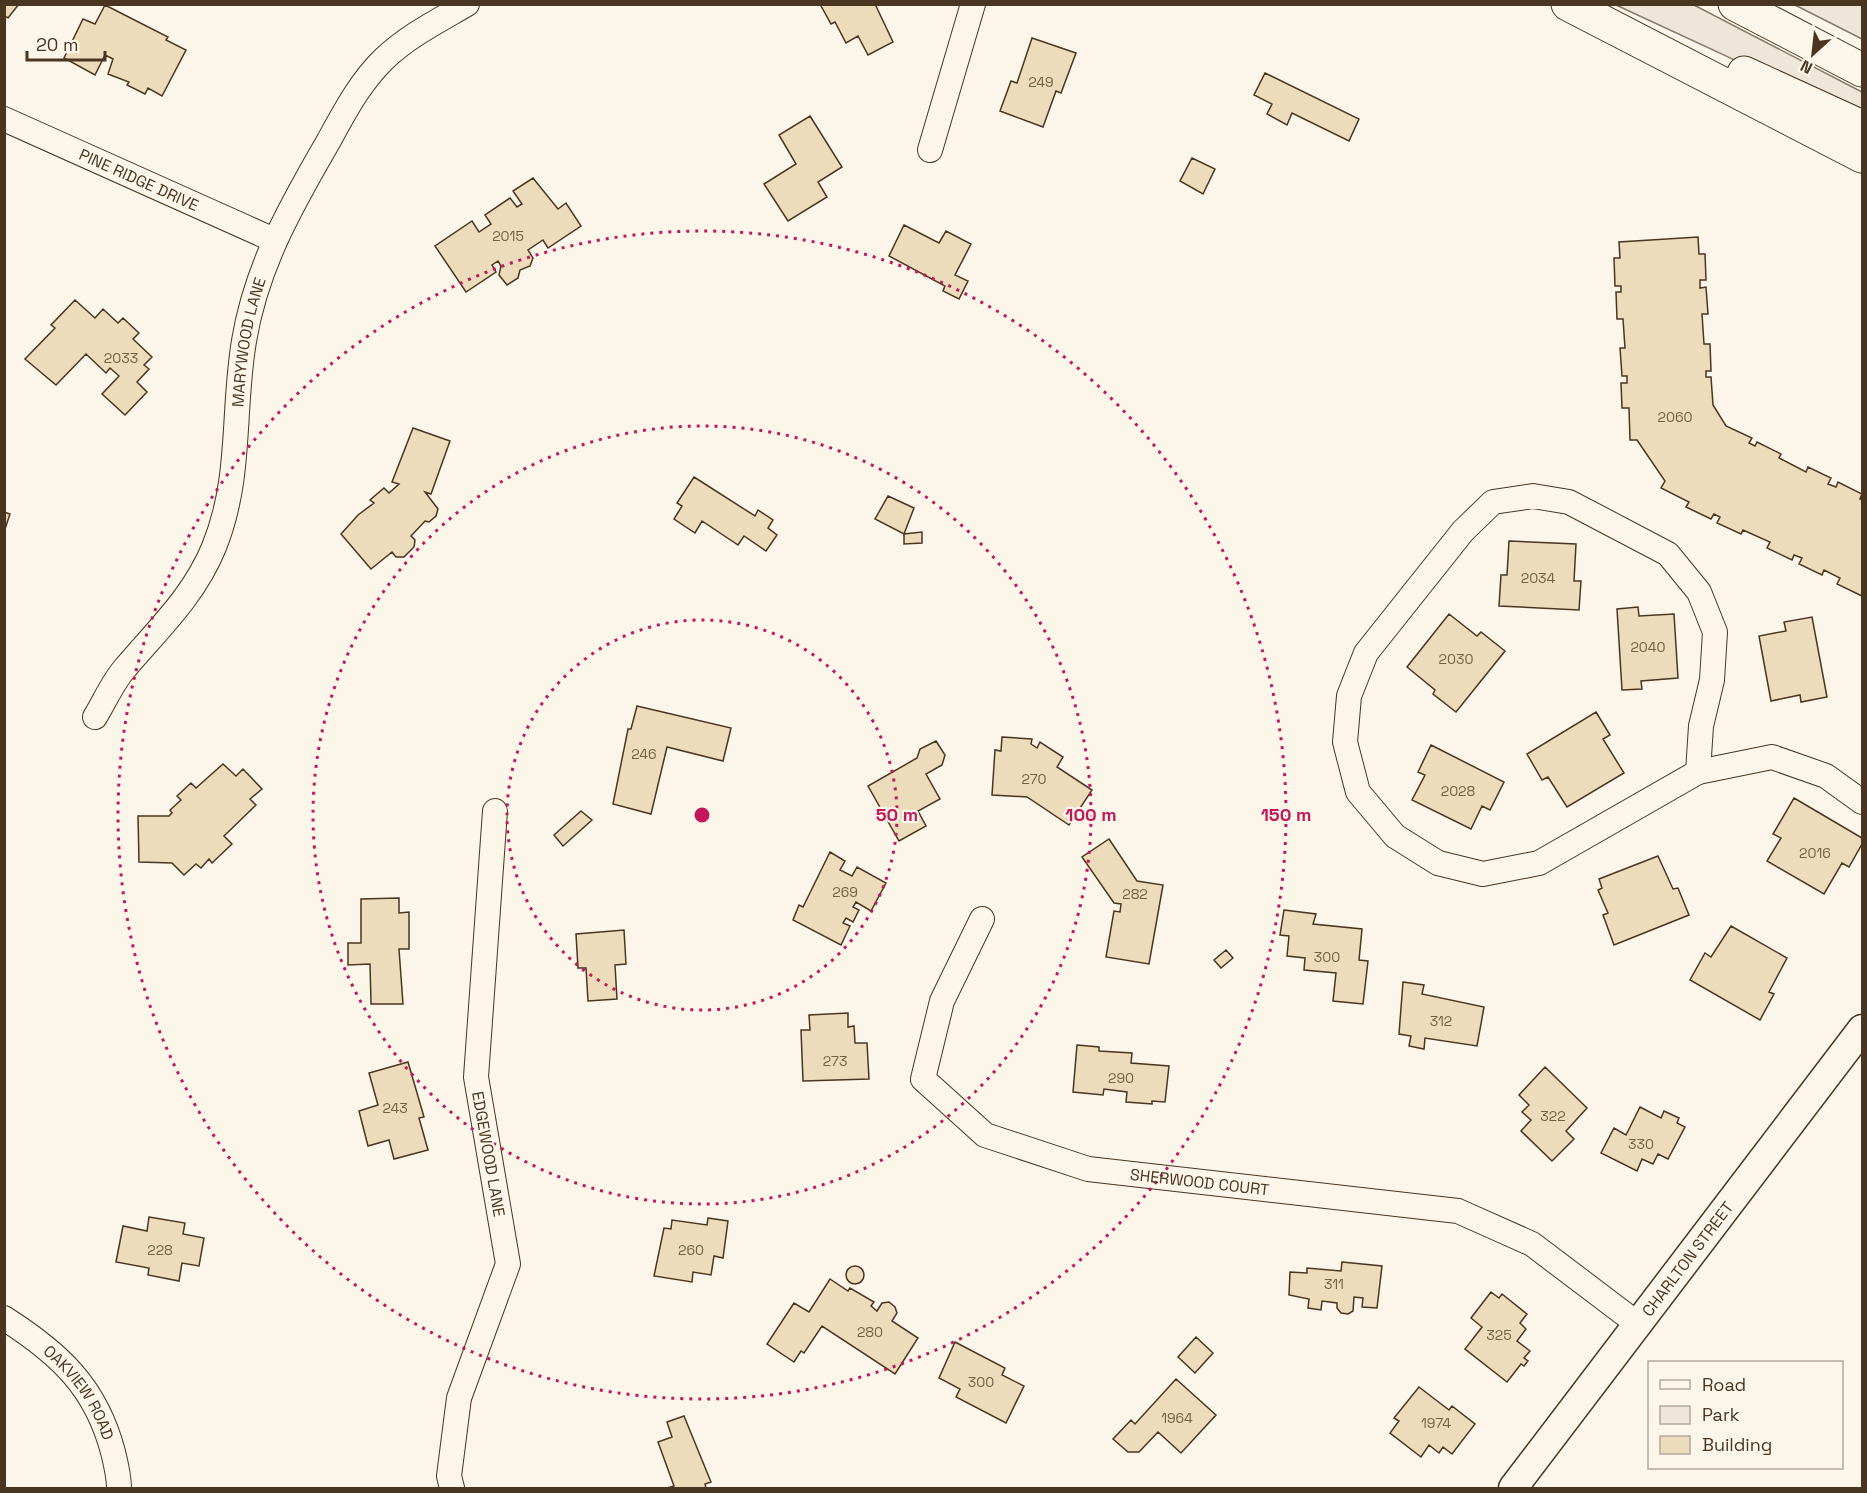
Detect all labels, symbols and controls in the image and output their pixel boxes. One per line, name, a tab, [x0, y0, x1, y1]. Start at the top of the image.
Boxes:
scale bar	[27, 24, 105, 62]
north arrow	[1783, 24, 1843, 84]
text: 20 m	[36, 33, 79, 56]
text: N	[1797, 55, 1816, 79]
house number: 249	[1028, 73, 1054, 91]
street label: PINE RIDGE DRIVE	[76, 144, 202, 216]
house number: 2015	[492, 227, 524, 245]
street label: MARYWOOD LANE	[227, 275, 271, 408]
house number: 2033	[104, 349, 138, 367]
house number: 2060	[1658, 408, 1692, 426]
house number: 2034	[1521, 569, 1556, 587]
house number: 2040	[1630, 638, 1666, 656]
house number: 2030	[1439, 650, 1473, 668]
house number: 246	[631, 745, 657, 763]
house number: 270	[1021, 770, 1047, 788]
house number: 2028	[1441, 782, 1476, 800]
text: 50 m	[876, 803, 918, 826]
text: 100 m	[1065, 803, 1117, 826]
text: 150 m	[1261, 803, 1311, 826]
centre of rings	[692, 805, 712, 825]
house number: 2016	[1799, 844, 1831, 862]
house number: 269	[832, 883, 858, 901]
house number: 282	[1122, 885, 1148, 903]
house number: 300	[1314, 948, 1340, 966]
house number: 312	[1430, 1012, 1452, 1030]
house number: 273	[823, 1052, 847, 1070]
house number: 290	[1108, 1069, 1134, 1087]
street label: EDGEWOOD LANE	[467, 1090, 510, 1219]
house number: 243	[382, 1099, 408, 1117]
house number: 322	[1540, 1107, 1566, 1125]
house number: 330	[1628, 1135, 1654, 1153]
street label: SHERWOOD COURT	[1129, 1164, 1270, 1201]
street label: CHARLTON STREET	[1637, 1197, 1738, 1321]
house number: 228	[147, 1241, 173, 1259]
house number: 260	[678, 1241, 704, 1259]
house number: 311	[1324, 1275, 1344, 1293]
house number: 280	[857, 1323, 883, 1341]
house number: 325	[1486, 1326, 1512, 1344]
street label: OAKVIEW ROAD	[39, 1340, 119, 1443]
legend	[1648, 1361, 1843, 1469]
house number: 300	[968, 1373, 994, 1391]
text: Road	[1702, 1373, 1746, 1396]
text: Park	[1702, 1403, 1740, 1426]
house number: 1964	[1161, 1409, 1193, 1427]
house number: 1974	[1421, 1414, 1451, 1432]
text: Building	[1702, 1433, 1772, 1456]

